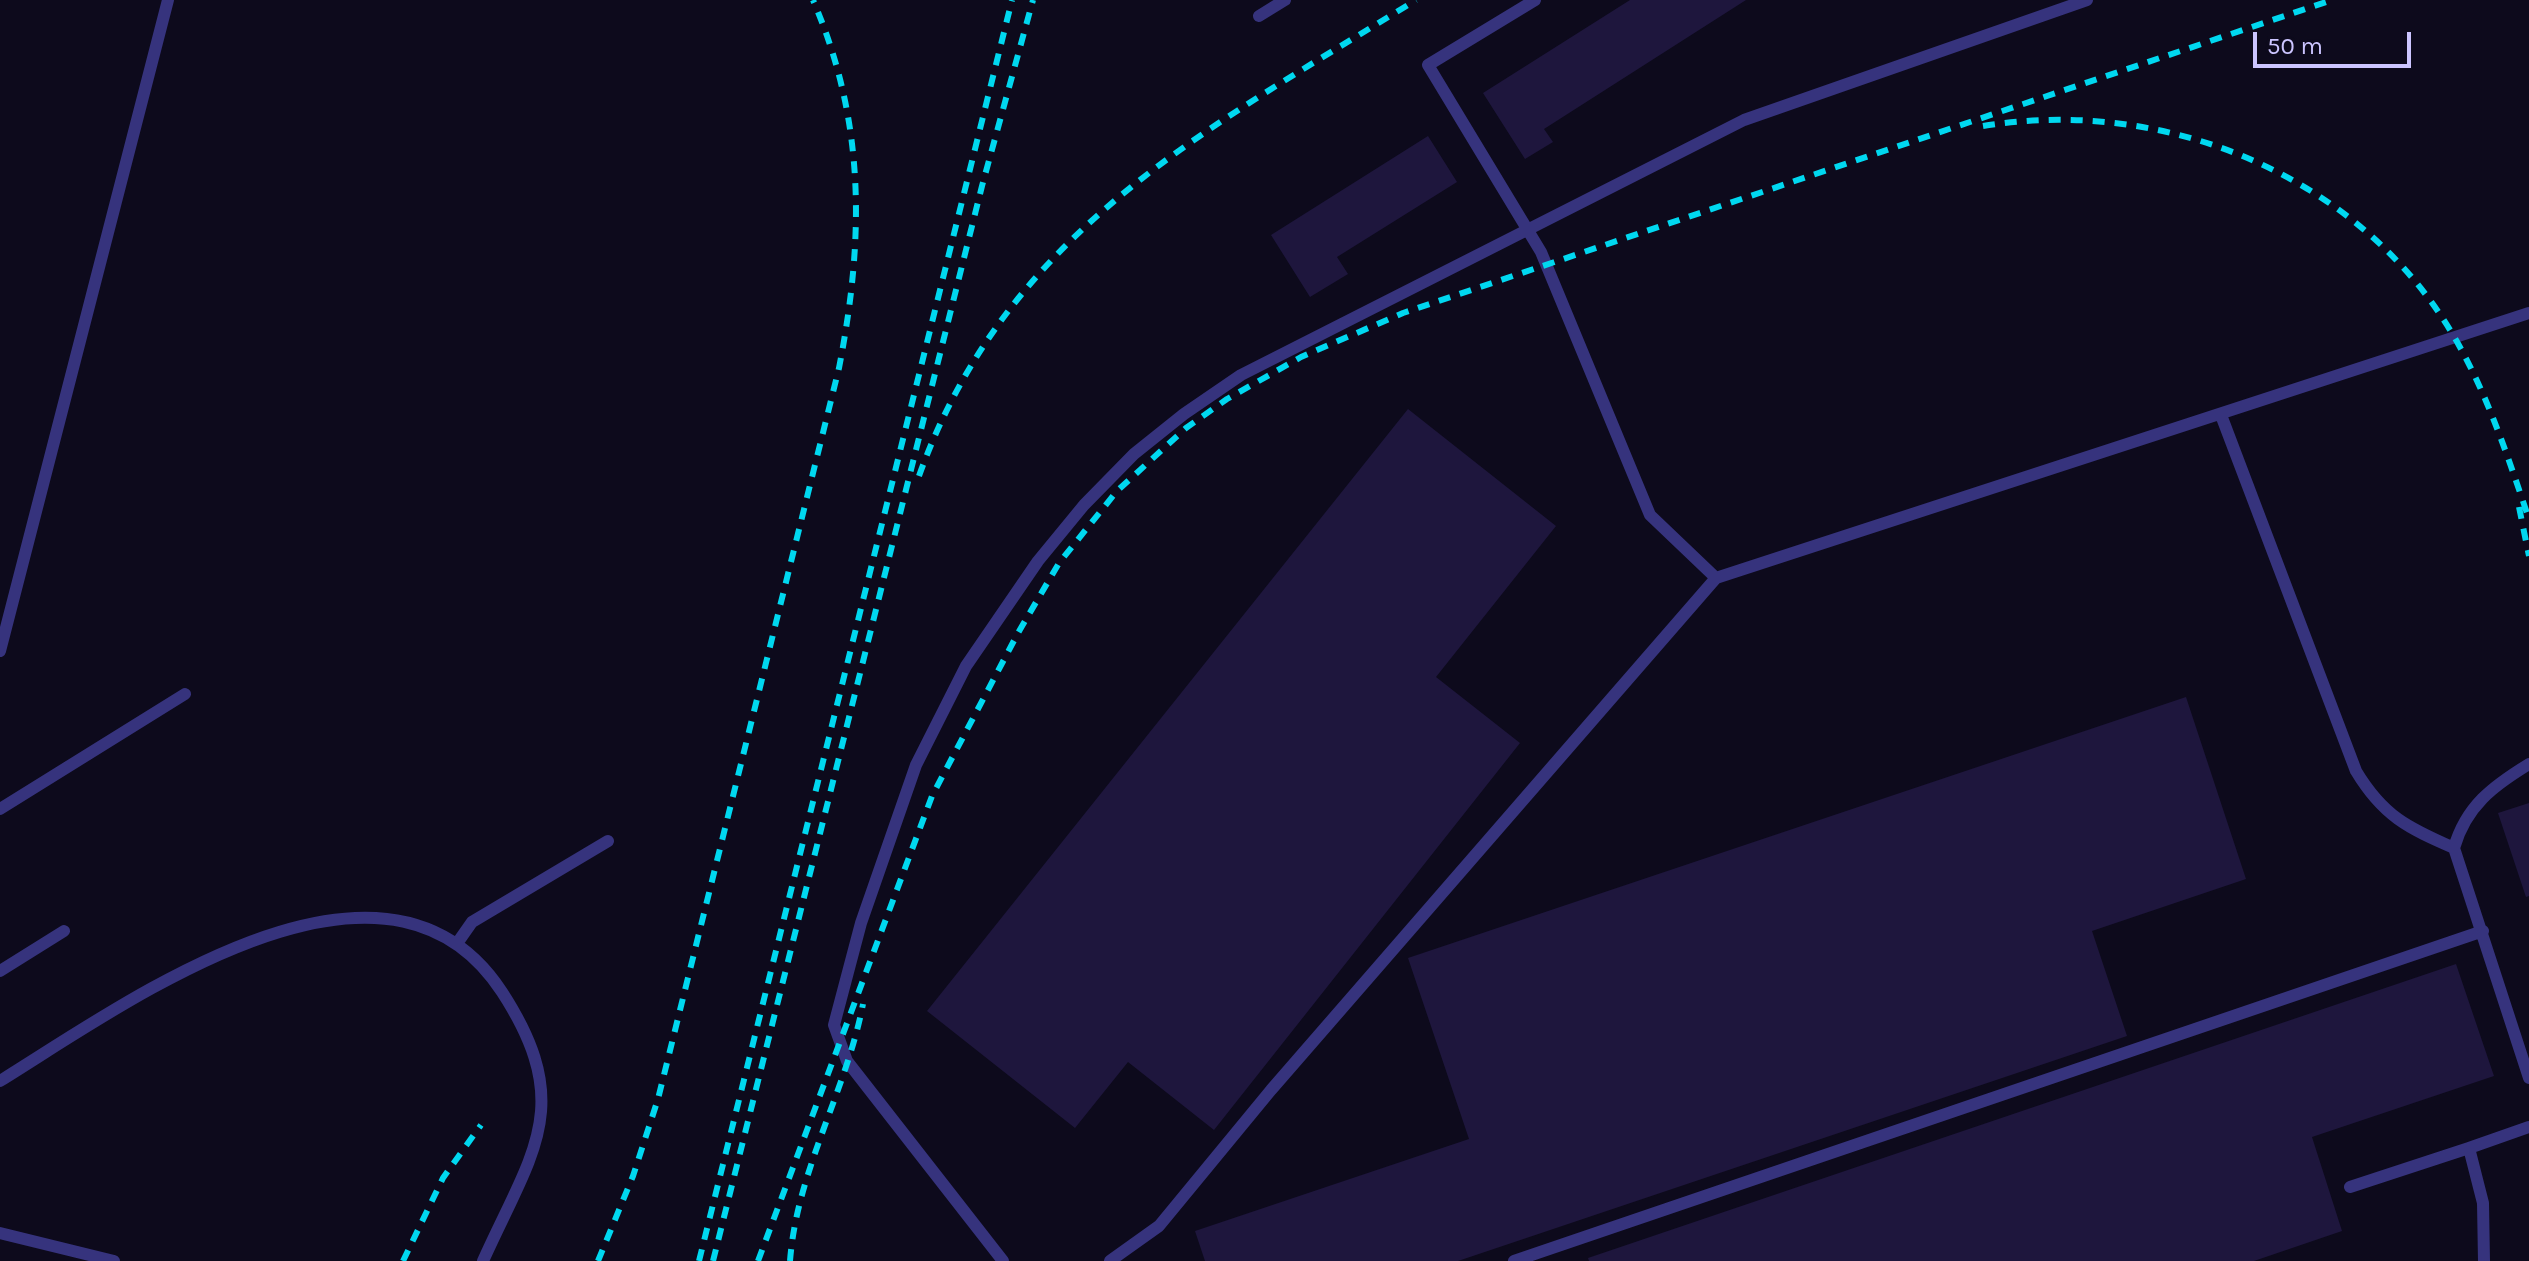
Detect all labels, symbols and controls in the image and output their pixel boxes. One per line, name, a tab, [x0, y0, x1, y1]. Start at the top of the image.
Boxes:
scale bar	[2257, 16, 2415, 66]
text: 50 m	[2267, 32, 2323, 60]

